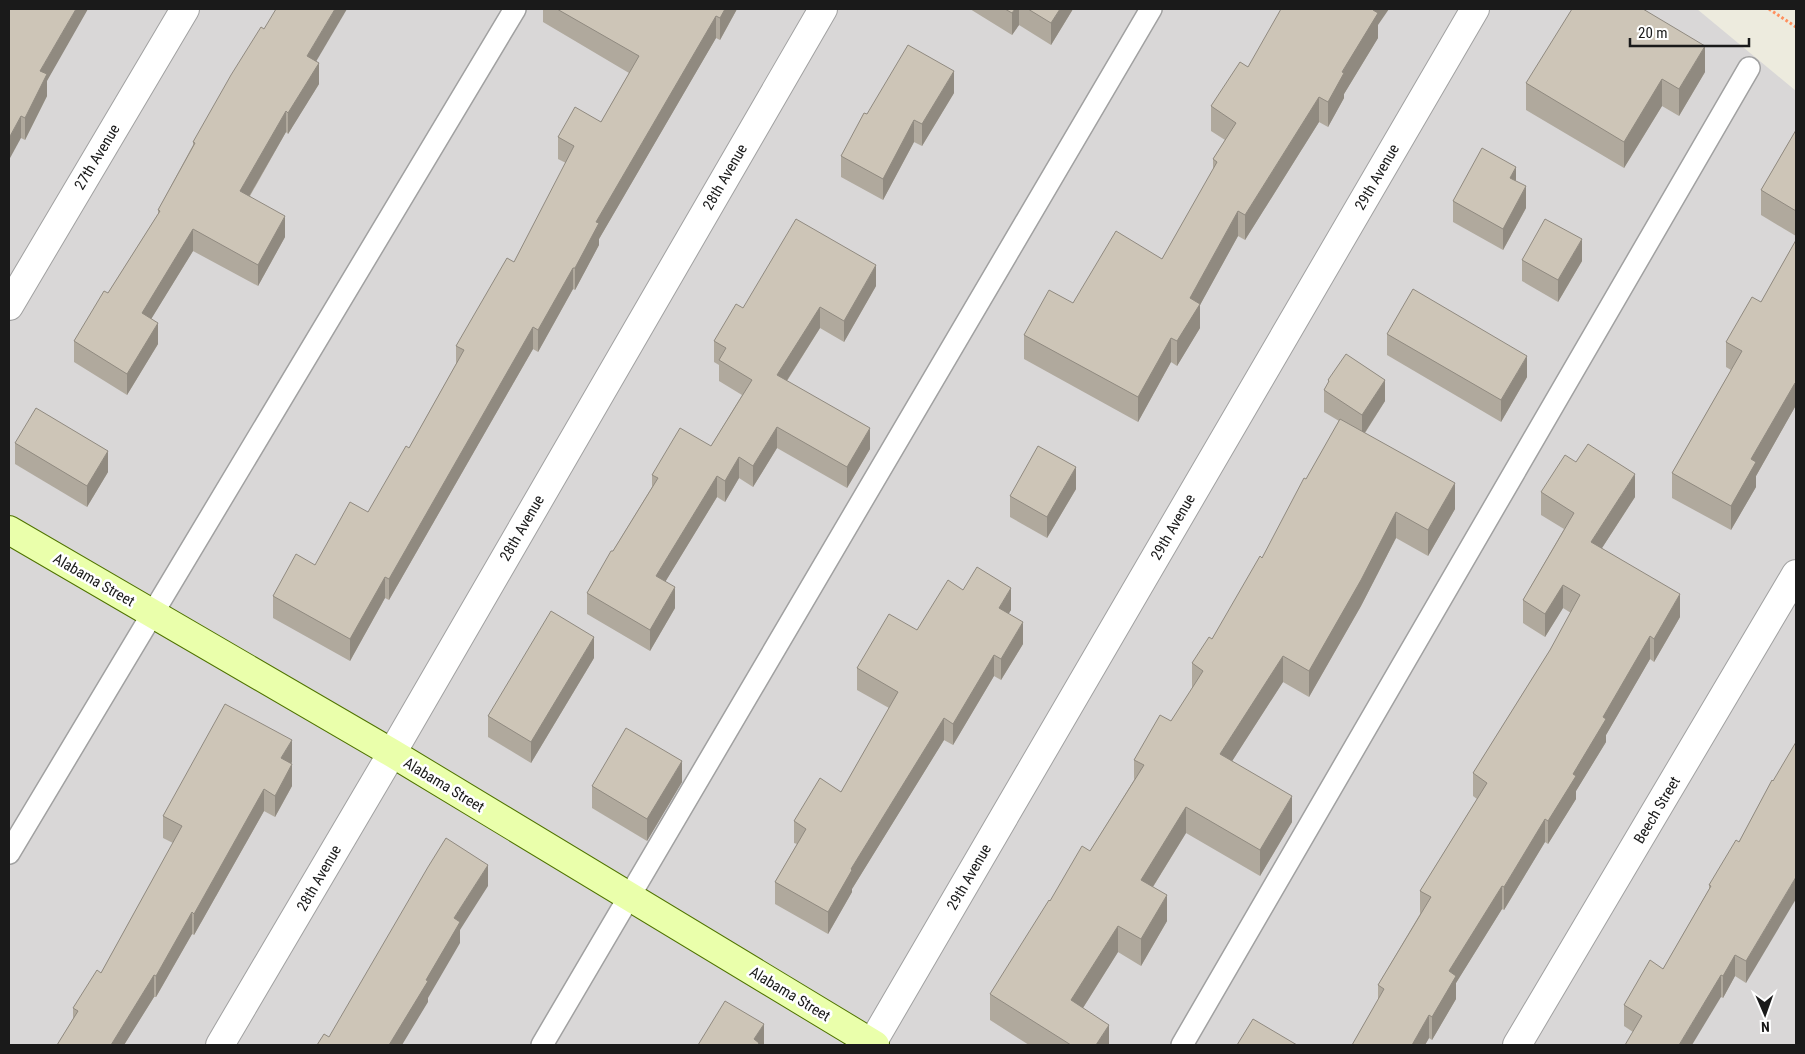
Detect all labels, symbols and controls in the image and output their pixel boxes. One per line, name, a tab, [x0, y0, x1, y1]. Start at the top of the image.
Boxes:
scale bar	[1630, 15, 1749, 47]
text: 20 m	[1638, 24, 1668, 42]
street label: 27th Avenue	[70, 121, 124, 193]
street label: 28th Avenue	[699, 141, 751, 213]
street label: 29th Avenue	[1351, 141, 1403, 213]
street label: 29th Avenue	[1147, 491, 1199, 563]
street label: 28th Avenue	[496, 492, 548, 564]
street label: Alabama Street	[50, 549, 138, 611]
street label: Alabama Street	[400, 754, 488, 816]
street label: Beech Street	[1630, 773, 1684, 847]
street label: 29th Avenue	[943, 841, 995, 913]
street label: 28th Avenue	[293, 842, 345, 914]
street label: Alabama Street	[746, 963, 834, 1025]
north arrow	[1740, 989, 1790, 1039]
text: N	[1761, 1019, 1770, 1035]

